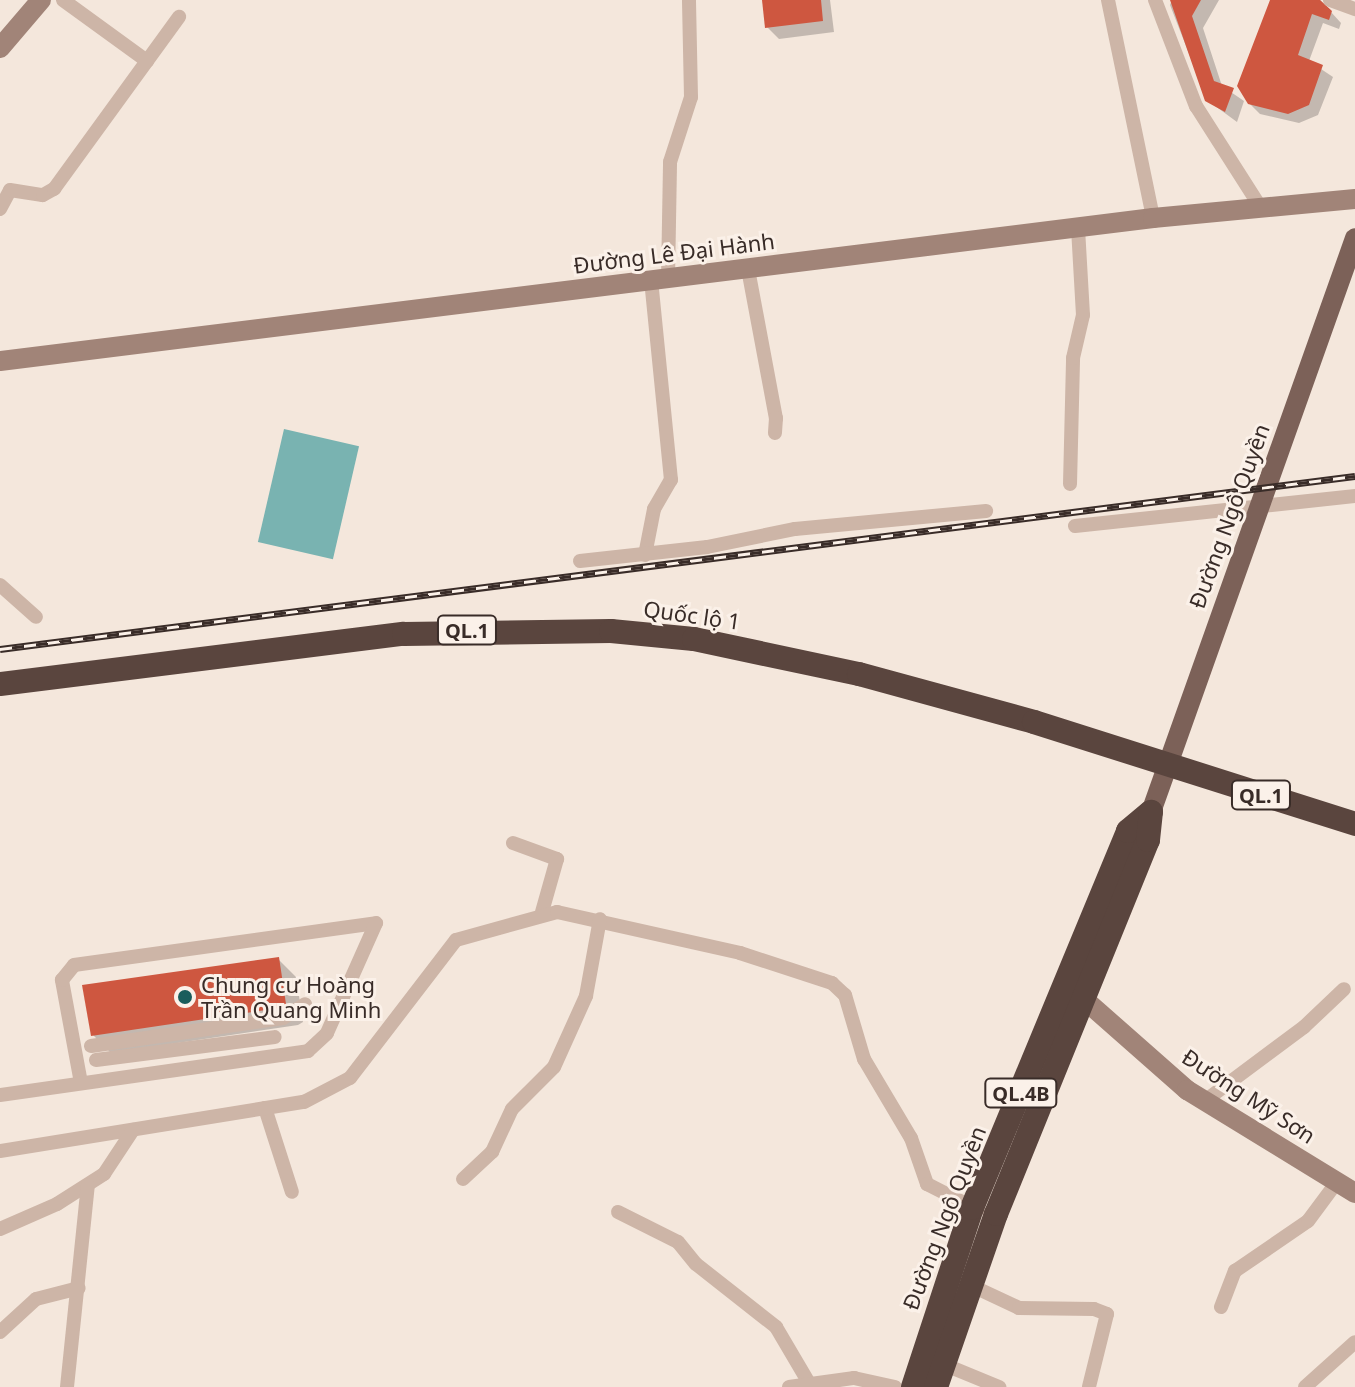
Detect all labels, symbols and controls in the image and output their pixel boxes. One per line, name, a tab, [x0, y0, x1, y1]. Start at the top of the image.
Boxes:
street label: Đường Lê Đại Hành	[572, 228, 776, 278]
street label: Đường Ngô Quyền	[1183, 420, 1275, 612]
street label: Quốc lộ 1	[642, 595, 742, 635]
road number: QL.1	[435, 614, 499, 646]
road number: QL.1	[1229, 779, 1293, 811]
place label: Chung cư Hoàng Trần Quang Minh	[201, 971, 381, 1022]
marker: Chung cư Hoàng Trần Quang Minh	[176, 988, 194, 1006]
street label: Đường Mỹ Sơn	[1177, 1043, 1321, 1149]
road number: QL.4B	[983, 1077, 1059, 1109]
street label: Đường Ngô Quyền	[897, 1122, 991, 1314]

